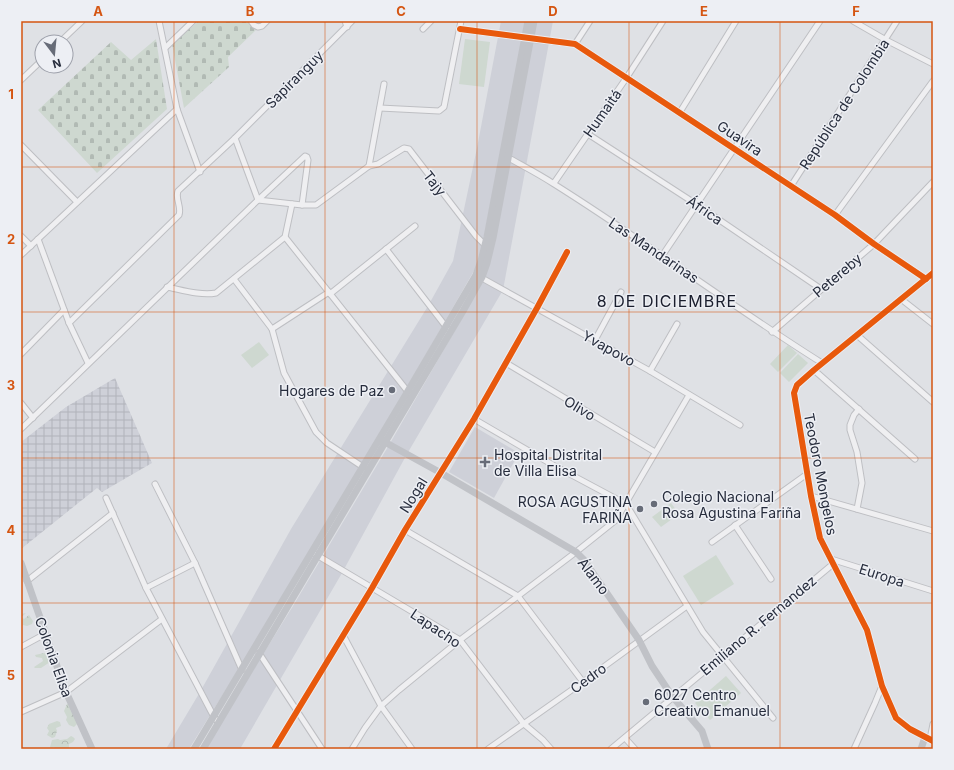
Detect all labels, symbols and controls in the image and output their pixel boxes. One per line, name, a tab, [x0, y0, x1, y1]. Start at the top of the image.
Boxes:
text: A	[93, 3, 103, 19]
text: B	[246, 3, 255, 19]
text: C	[396, 3, 406, 19]
text: D	[548, 3, 558, 19]
text: E	[700, 3, 708, 19]
text: F	[852, 3, 860, 19]
north arrow	[34, 34, 74, 74]
street label: República de Colombia	[795, 36, 893, 172]
street label: Sapiranguy	[261, 46, 327, 112]
text: N	[51, 56, 63, 71]
text: 1	[8, 86, 14, 102]
street label: Humaitá	[579, 86, 625, 140]
street label: Guavira	[714, 117, 766, 159]
street label: Tajy	[420, 167, 450, 199]
street label: África	[684, 192, 726, 228]
street label: Las Mandarinas	[606, 214, 702, 286]
text: 2	[7, 231, 15, 247]
street label: Petereby	[809, 249, 865, 300]
district label: 8 DE DICIEMBRE	[597, 291, 737, 311]
street label: Yvapovo	[580, 327, 638, 369]
text: 3	[7, 377, 15, 393]
place label: Hogares de Paz	[279, 382, 384, 399]
marker: Hogares de Paz	[387, 385, 397, 395]
street label: Olivo	[561, 392, 599, 424]
street label: Teodoro Mongelos	[801, 411, 841, 537]
place label: Hospital Distrital de Villa Elisa	[494, 446, 602, 479]
marker: Hospital Distrital de Villa Elisa	[479, 456, 491, 468]
street label: Nogal	[396, 474, 430, 516]
place label: Colegio Nacional Rosa Agustina Fariña	[662, 488, 801, 521]
place label: ROSA AGUSTINA FARIÑA	[518, 493, 632, 526]
marker: Colegio Nacional Rosa Agustina Fariña	[649, 499, 659, 509]
marker: ROSA AGUSTINA FARIÑA	[635, 504, 645, 514]
text: 4	[7, 522, 16, 538]
street label: Álamo	[575, 554, 613, 598]
street label: Europa	[857, 560, 907, 590]
street label: Emiliano R. Fernandez	[696, 571, 820, 679]
street label: Lapacho	[408, 605, 464, 651]
street label: Colonia Elisa	[32, 614, 76, 700]
street label: Cedro	[567, 659, 609, 697]
text: 5	[7, 667, 15, 683]
place label: 6027 Centro Creativo Emanuel	[654, 686, 770, 719]
marker: 6027 Centro Creativo Emanuel	[641, 697, 651, 707]

